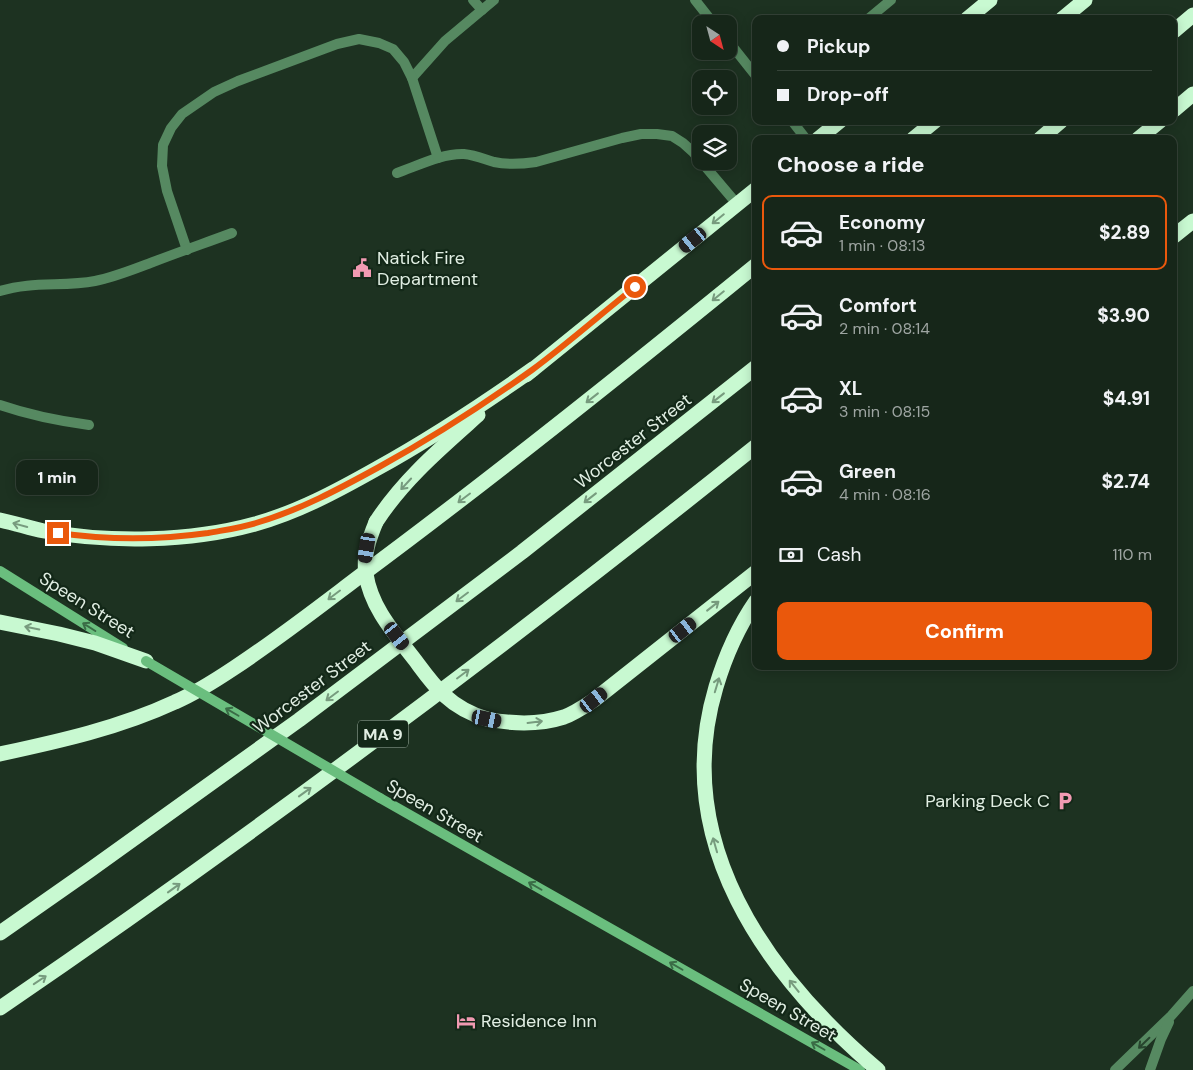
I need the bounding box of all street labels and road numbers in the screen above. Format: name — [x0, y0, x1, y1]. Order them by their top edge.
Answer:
street label: Worcester Street — [570, 388, 696, 494]
street label: Speen Street — [35, 566, 139, 644]
street label: Worcester Street — [248, 635, 376, 739]
road number: MA 9 — [358, 721, 408, 748]
street label: Speen Street — [382, 774, 488, 848]
street label: Speen Street — [735, 973, 841, 1047]

